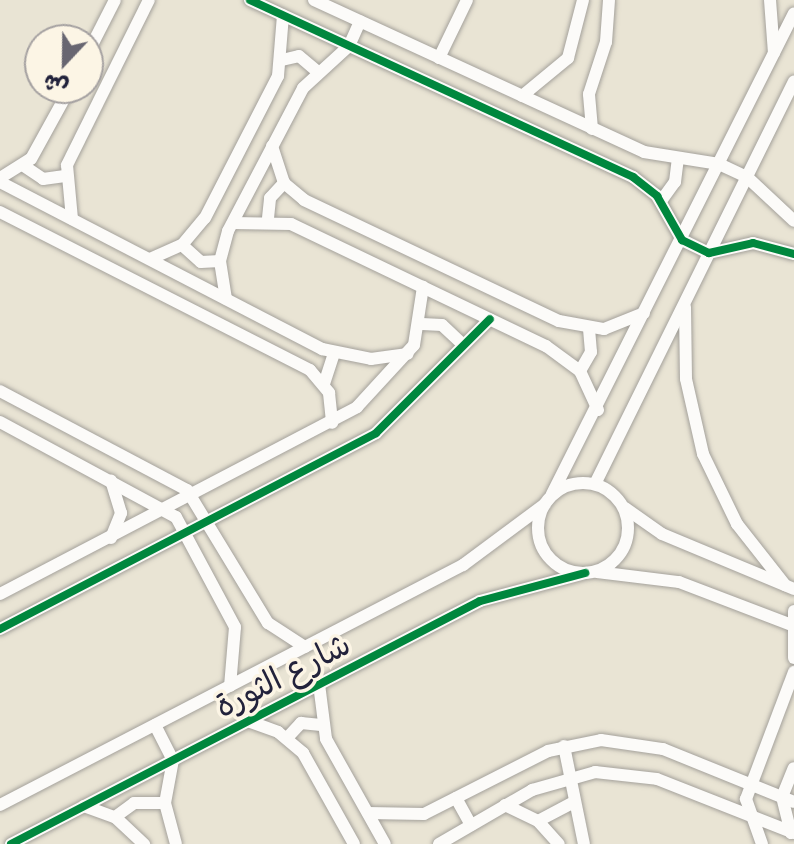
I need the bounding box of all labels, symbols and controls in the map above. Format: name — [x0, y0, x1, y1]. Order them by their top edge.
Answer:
north arrow — [24, 24, 104, 104]
text: ش — [39, 67, 72, 102]
street label: شارع الثورة — [209, 626, 357, 726]

